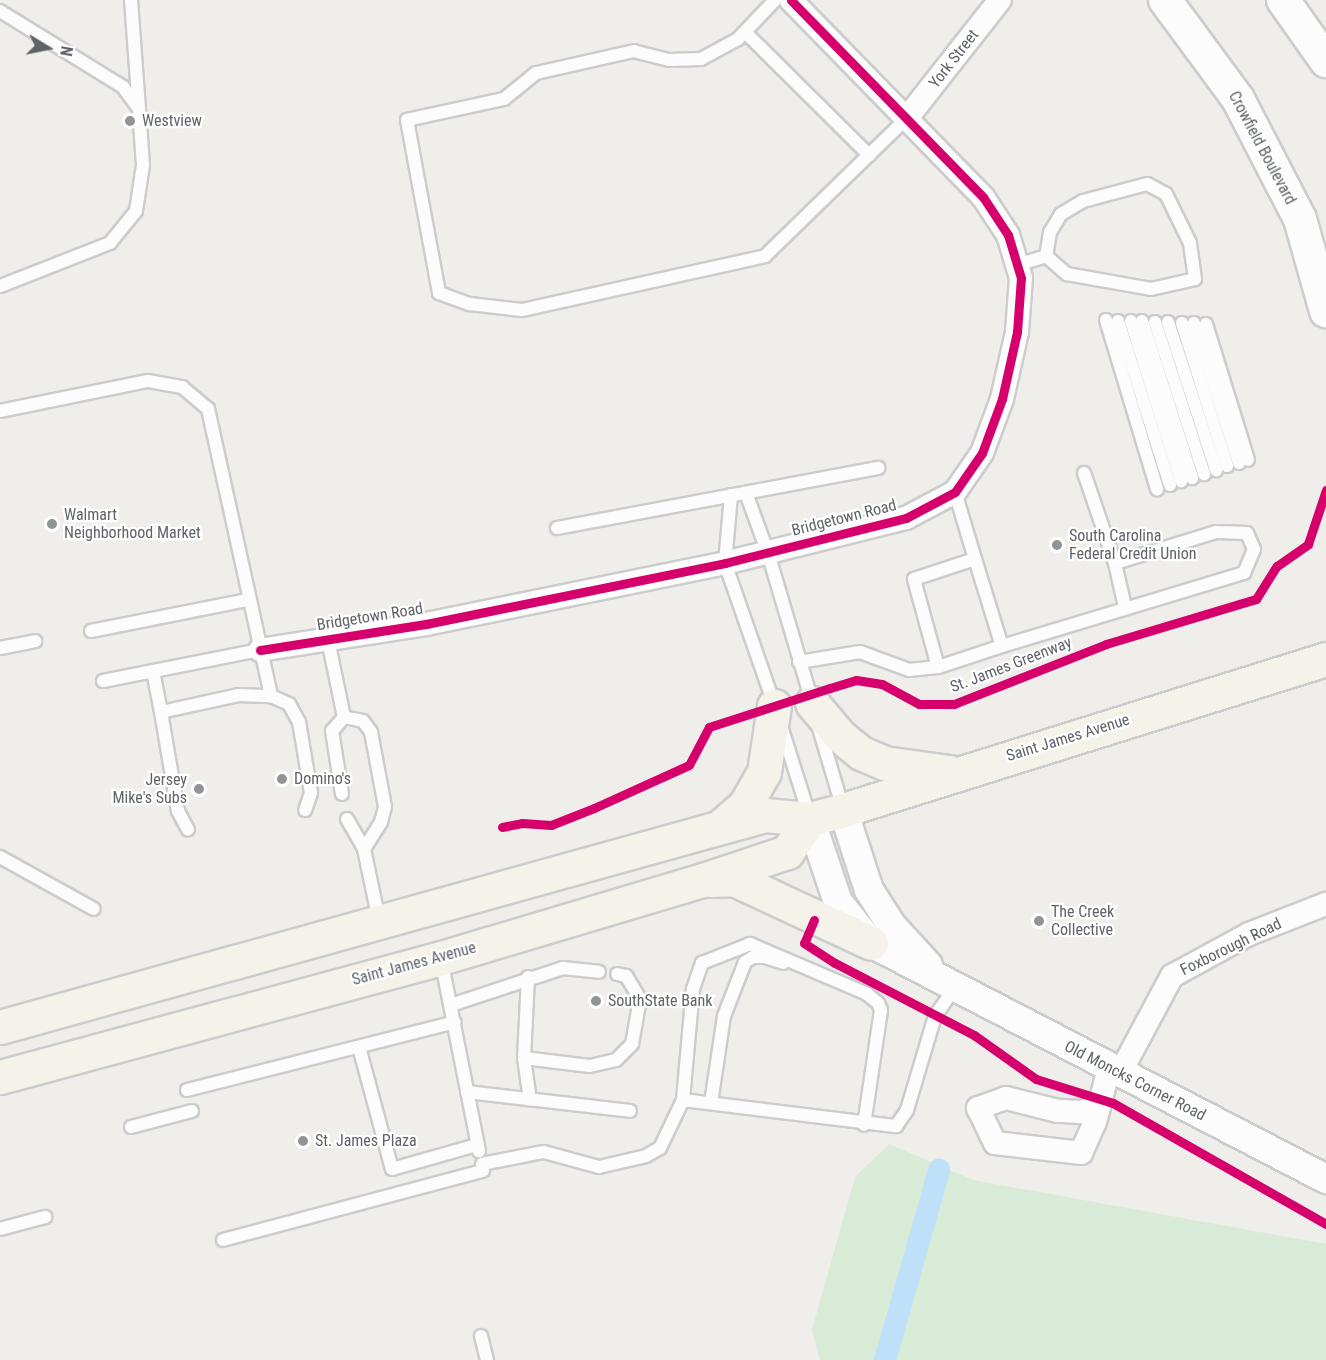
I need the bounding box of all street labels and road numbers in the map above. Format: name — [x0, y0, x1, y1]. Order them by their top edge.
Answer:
street label: York Street — [925, 26, 983, 92]
street label: Crowfield Boulevard — [1224, 88, 1300, 208]
street label: Bridgetown Road — [790, 496, 898, 540]
street label: Bridgetown Road — [316, 599, 424, 635]
street label: St. James Greenway — [948, 633, 1074, 697]
street label: Saint James Avenue — [1004, 710, 1132, 766]
street label: Foxborough Road — [1177, 914, 1285, 980]
street label: Saint James Avenue — [350, 938, 478, 990]
street label: Old Moncks Corner Road — [1061, 1037, 1209, 1125]

